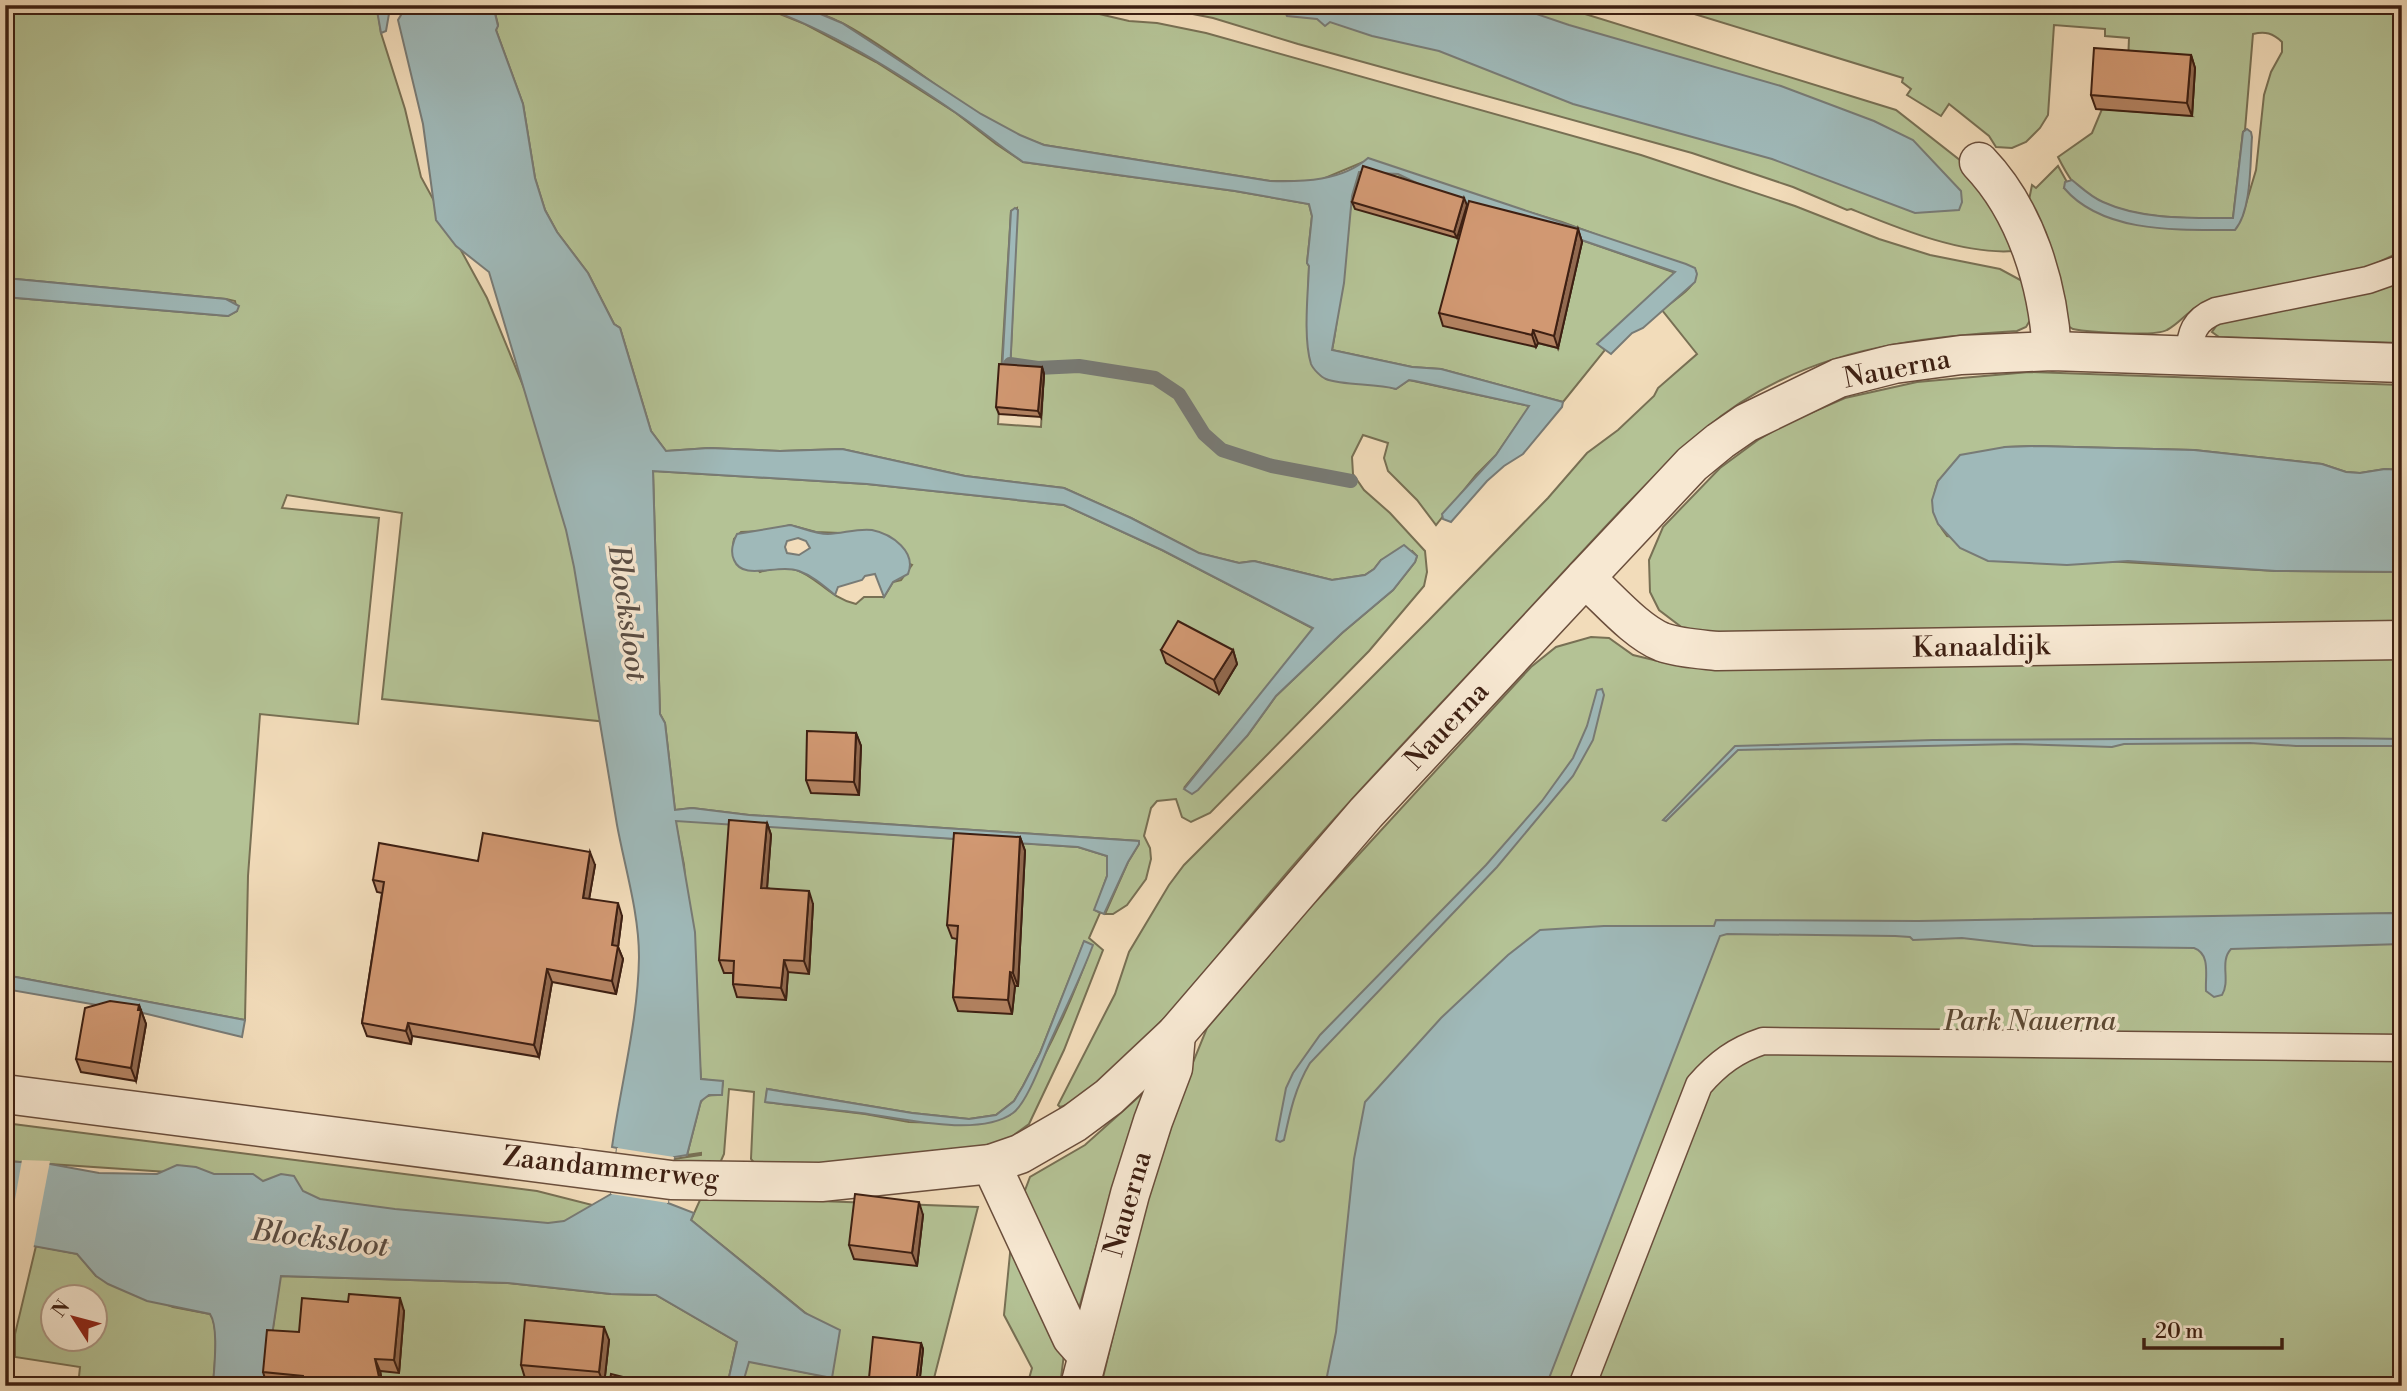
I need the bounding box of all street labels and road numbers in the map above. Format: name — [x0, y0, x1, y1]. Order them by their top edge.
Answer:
street label: Nauerna — [1841, 341, 1954, 396]
street label: Kanaaldijk — [1912, 628, 2051, 666]
street label: Nauerna — [1397, 674, 1497, 777]
street label: Zaandammerweg — [501, 1139, 721, 1197]
street label: Nauerna — [1096, 1146, 1160, 1261]

